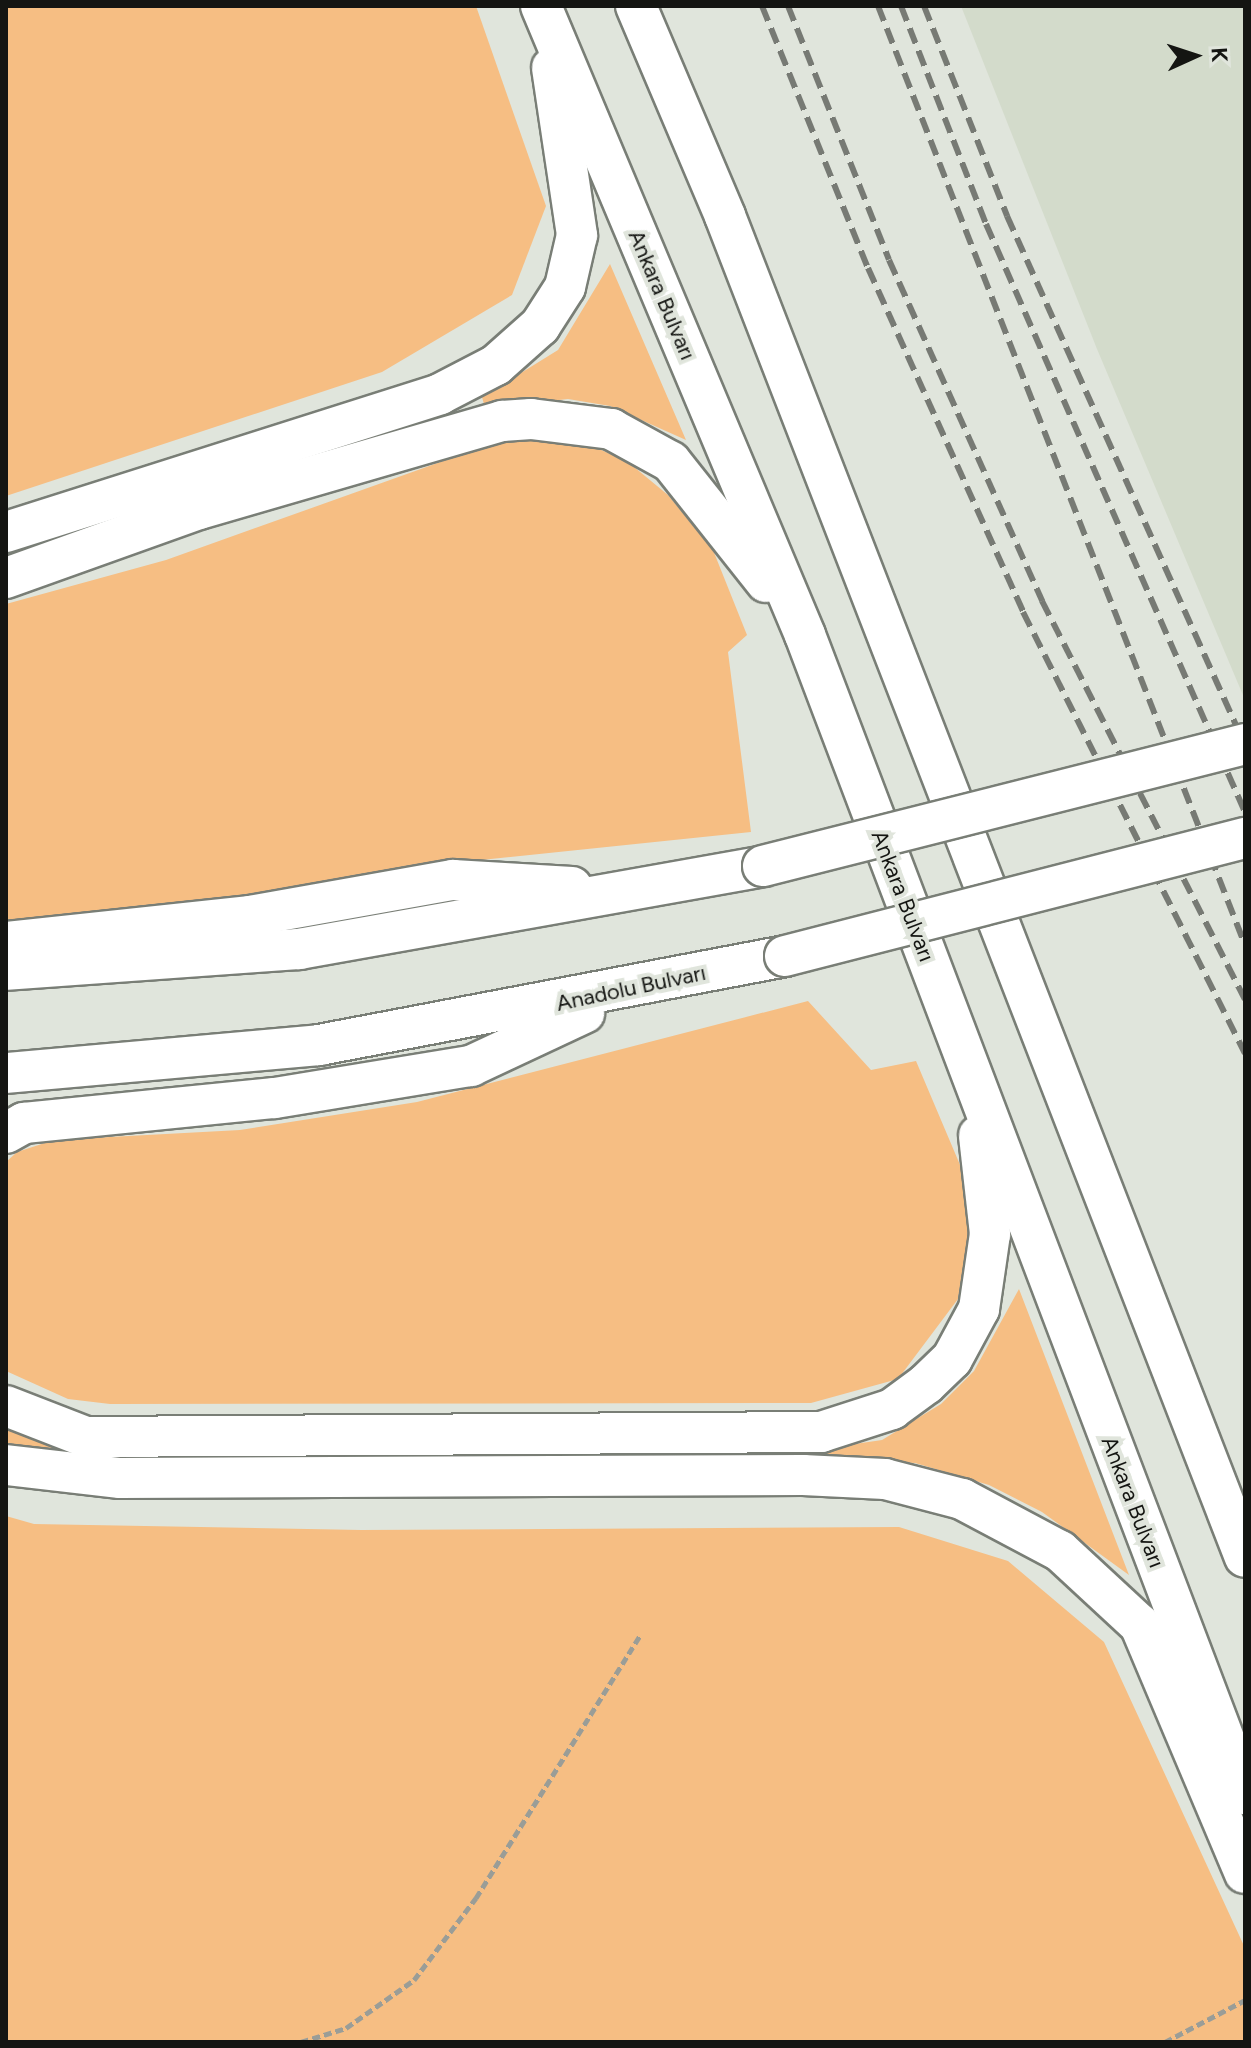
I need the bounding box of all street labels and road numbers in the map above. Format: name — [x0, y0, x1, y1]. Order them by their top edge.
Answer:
street label: Ankara Bulvarı — [623, 226, 701, 364]
street label: Ankara Bulvarı — [866, 827, 940, 965]
street label: Anadolu Bulvarı — [554, 959, 708, 1017]
street label: Ankara Bulvarı — [1096, 1433, 1170, 1571]

